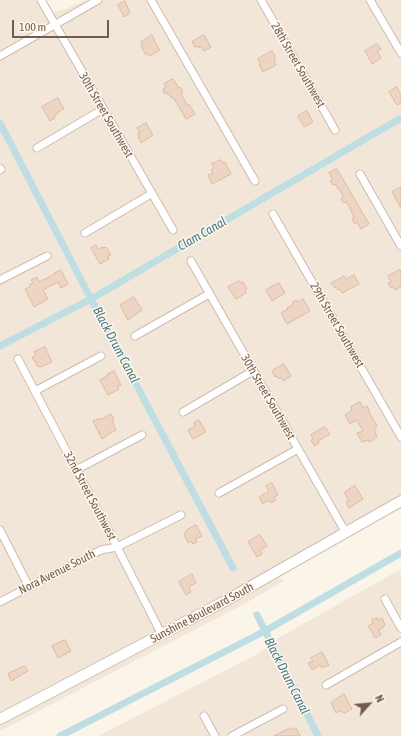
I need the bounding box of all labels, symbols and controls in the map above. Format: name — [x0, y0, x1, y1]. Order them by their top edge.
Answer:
scale bar — [14, 12, 111, 38]
text: 100 m — [19, 20, 46, 34]
street label: 28th Street Southwest — [268, 20, 328, 110]
street label: 30th Street Southwest — [76, 70, 136, 160]
water label: Clam Canal — [175, 214, 229, 254]
street label: 29th Street Southwest — [307, 280, 367, 370]
water label: Black Drum Canal — [89, 304, 143, 386]
street label: 30th Street Southwest — [238, 352, 298, 442]
street label: 32nd Street Southwest — [61, 449, 119, 543]
street label: Nora Avenue South — [16, 547, 98, 597]
street label: Sunshine Boulevard South — [148, 580, 256, 646]
water label: Black Drum Canal — [261, 635, 313, 717]
north arrow — [349, 684, 389, 724]
text: N — [373, 693, 387, 704]

